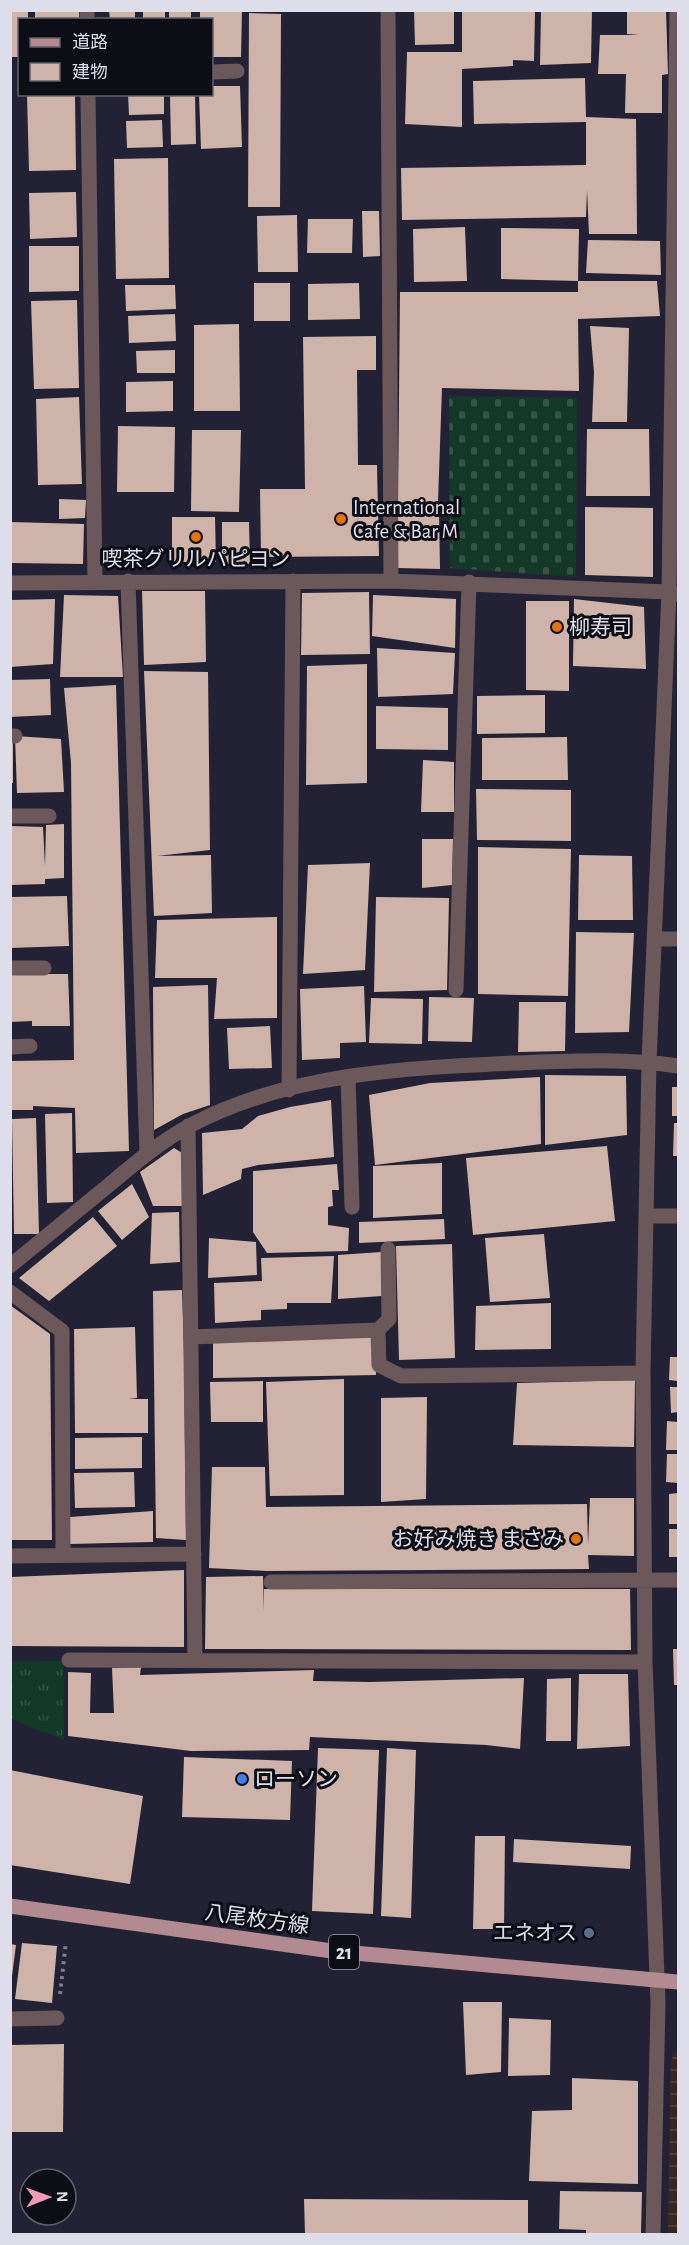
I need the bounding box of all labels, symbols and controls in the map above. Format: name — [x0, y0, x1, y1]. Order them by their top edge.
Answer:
legend — [18, 18, 213, 96]
text: 道路 — [72, 32, 108, 52]
text: 建物 — [72, 62, 108, 82]
place label: International Cafe & Bar M — [353, 497, 460, 542]
marker: International Cafe & Bar M — [334, 512, 348, 526]
marker: 喫茶グリルパピヨン — [189, 530, 203, 544]
place label: 喫茶グリルパピヨン — [102, 548, 291, 570]
place label: 柳寿司 — [569, 616, 632, 638]
marker: 柳寿司 — [550, 620, 564, 634]
place label: お好み焼き まさみ — [393, 1528, 564, 1550]
marker: お好み焼き まさみ — [569, 1532, 583, 1546]
place label: ローソン — [254, 1769, 338, 1790]
marker: ローソン — [235, 1772, 249, 1786]
street label: 八尾枚方線 — [203, 1901, 311, 1937]
place label: エネオス — [493, 1923, 577, 1944]
marker: エネオス — [582, 1926, 596, 1940]
road number: 21 — [329, 1935, 359, 1969]
north arrow — [18, 2167, 78, 2227]
text: N — [54, 2191, 70, 2202]

